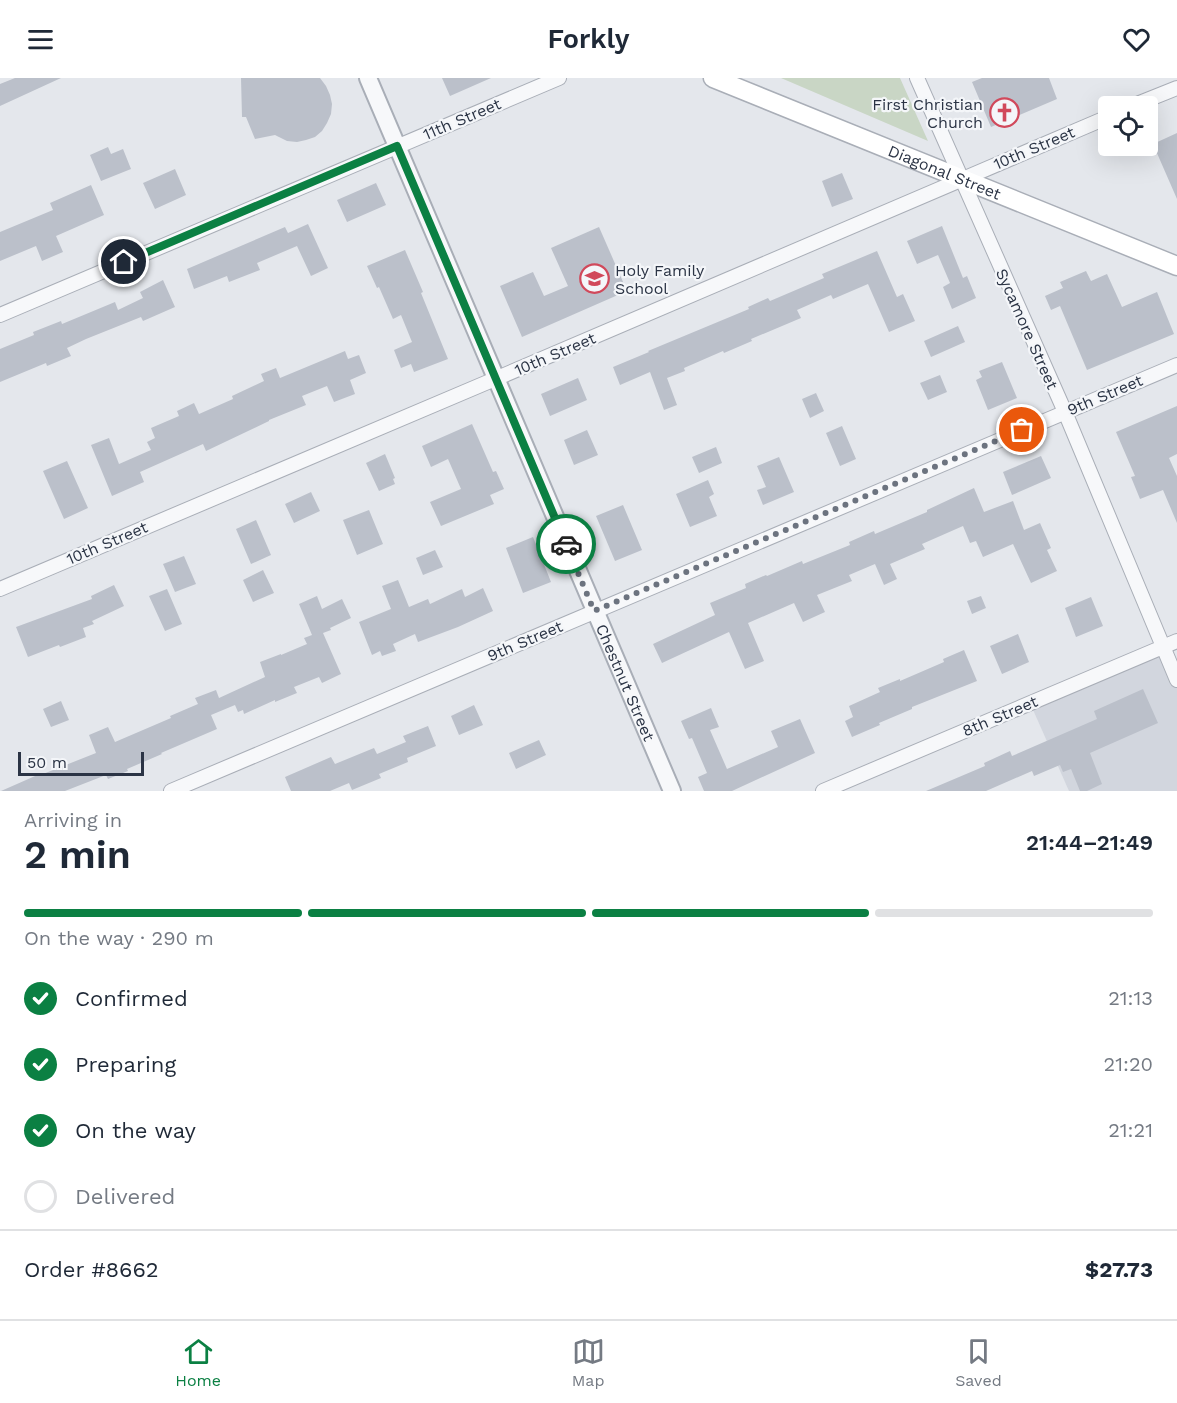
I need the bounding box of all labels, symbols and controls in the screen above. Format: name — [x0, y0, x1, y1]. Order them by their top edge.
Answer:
icon: menu — [24, 23, 57, 56]
text: Forkly — [548, 23, 629, 55]
icon: heart — [1120, 23, 1153, 56]
street label: 11th Street — [420, 94, 504, 144]
place label: First Christian Church — [872, 95, 983, 132]
map controls — [1098, 96, 1158, 156]
button: locate — [1098, 96, 1158, 156]
church icon: First Christian Church — [988, 97, 1020, 129]
street label: 10th Street — [991, 122, 1078, 174]
street label: Diagonal Street — [886, 141, 1004, 203]
pin — [98, 236, 149, 287]
icon: home — [107, 245, 140, 278]
place label: Holy Family School — [615, 261, 705, 298]
school or university icon: Holy Family School — [578, 263, 610, 295]
street label: Sycamore Street — [992, 266, 1062, 393]
street label: 10th Street — [512, 328, 599, 380]
street label: 9th Street — [1064, 370, 1146, 419]
pin — [996, 404, 1047, 455]
icon: bag — [1005, 413, 1038, 446]
courier — [536, 514, 596, 574]
street label: 10th Street — [64, 517, 151, 569]
icon: car — [550, 528, 583, 561]
street label: 9th Street — [484, 616, 566, 665]
street label: Chestnut Street — [592, 621, 659, 744]
street label: 8th Street — [959, 691, 1041, 740]
scale bar — [18, 749, 144, 776]
text: 50 m — [27, 753, 67, 772]
text: Arriving in — [24, 808, 122, 832]
text: 21:44–21:49 — [1026, 830, 1153, 855]
text: 2 min — [24, 832, 131, 877]
text: On the way · 290 m — [24, 926, 214, 950]
icon: check — [24, 982, 57, 1015]
text: Confirmed — [75, 986, 188, 1011]
text: 21:13 — [1108, 986, 1153, 1010]
icon: check — [24, 1048, 57, 1081]
text: Preparing — [75, 1052, 176, 1077]
text: 21:20 — [1104, 1052, 1153, 1076]
icon: check — [24, 1114, 57, 1147]
text: On the way — [75, 1118, 196, 1143]
text: 21:21 — [1108, 1118, 1153, 1142]
text: Delivered — [75, 1184, 175, 1209]
text: Order #8662 — [24, 1257, 159, 1282]
text: $27.73 — [1085, 1257, 1153, 1282]
tab: Home — [175, 1335, 221, 1390]
tab: Map — [572, 1335, 605, 1390]
tab: Saved — [955, 1335, 1002, 1390]

